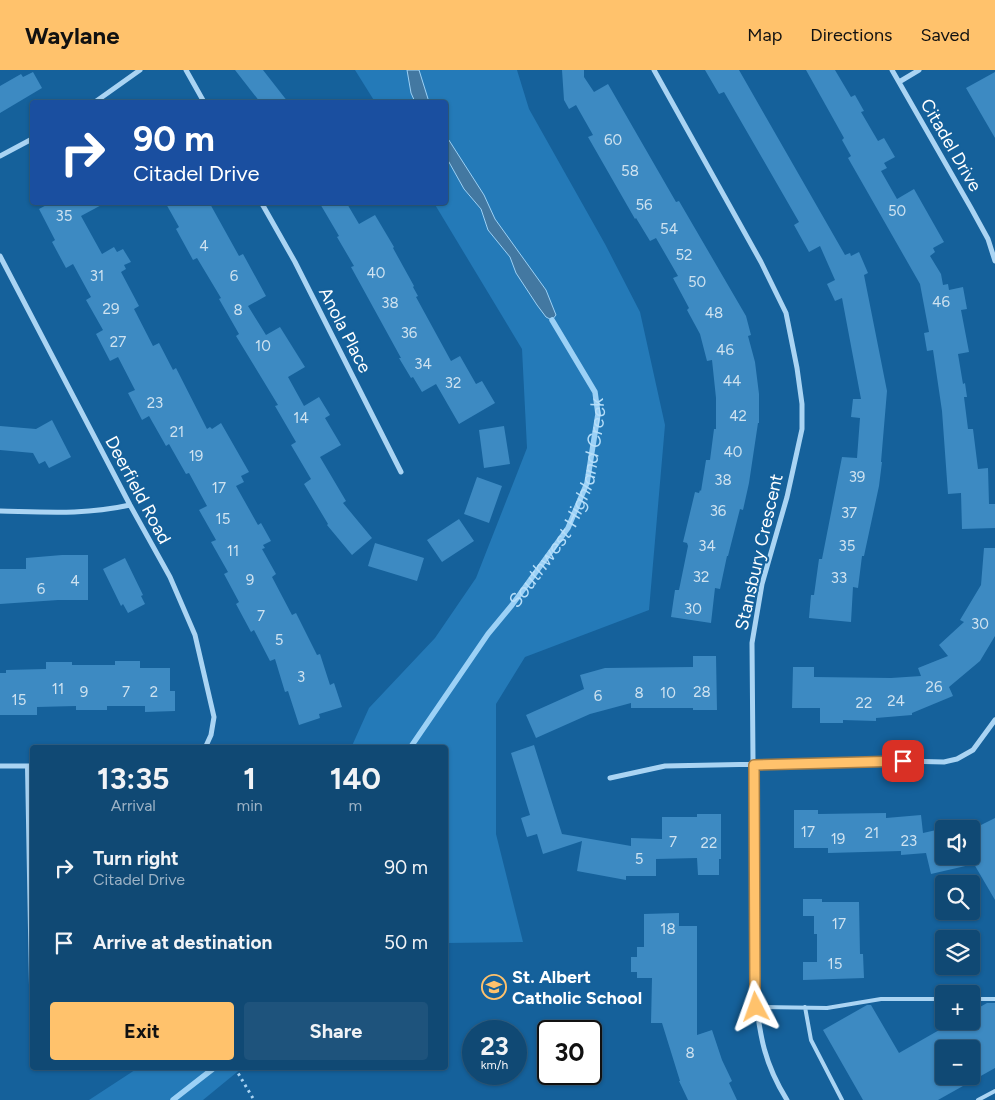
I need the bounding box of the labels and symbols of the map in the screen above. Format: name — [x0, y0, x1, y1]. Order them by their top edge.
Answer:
street label: Citadel Drive — [916, 95, 986, 195]
house number: 60 — [604, 131, 622, 149]
house number: 58 — [621, 162, 639, 180]
house number: 56 — [635, 196, 653, 214]
house number: 50 — [888, 202, 906, 220]
house number: 35 — [56, 207, 72, 225]
house number: 54 — [660, 220, 678, 238]
house number: 4 — [199, 237, 209, 255]
house number: 52 — [675, 246, 693, 264]
house number: 40 — [367, 264, 385, 282]
house number: 31 — [90, 267, 104, 285]
house number: 6 — [230, 267, 239, 285]
house number: 50 — [688, 273, 706, 291]
street label: Anola Place — [314, 283, 376, 377]
house number: 46 — [932, 293, 950, 311]
house number: 38 — [381, 294, 399, 312]
house number: 29 — [103, 300, 119, 318]
house number: 8 — [233, 301, 243, 319]
house number: 48 — [705, 304, 723, 322]
house number: 36 — [401, 324, 418, 342]
house number: 27 — [110, 333, 126, 351]
house number: 10 — [255, 337, 271, 355]
house number: 46 — [716, 341, 734, 359]
house number: 34 — [414, 355, 432, 373]
house number: 44 — [723, 372, 741, 390]
house number: 32 — [445, 374, 461, 392]
house number: 23 — [147, 394, 163, 412]
water label: Southwest Highland Creek — [503, 396, 610, 612]
house number: 42 — [729, 407, 747, 425]
house number: 14 — [293, 409, 309, 427]
house number: 21 — [170, 423, 184, 441]
street label: Deerfield Road — [100, 432, 176, 548]
house number: 40 — [724, 443, 742, 461]
house number: 19 — [189, 447, 203, 465]
house number: 39 — [849, 468, 865, 486]
house number: 38 — [714, 471, 732, 489]
street label: Stansbury Crescent — [730, 472, 788, 632]
house number: 17 — [212, 479, 226, 497]
house number: 36 — [710, 502, 727, 520]
house number: 37 — [841, 504, 857, 522]
house number: 15 — [216, 510, 230, 528]
house number: 34 — [698, 537, 716, 555]
house number: 35 — [839, 537, 855, 555]
house number: 11 — [227, 542, 239, 560]
house number: 32 — [693, 568, 709, 586]
house number: 33 — [831, 569, 847, 587]
house number: 9 — [246, 571, 254, 589]
house number: 4 — [70, 572, 80, 590]
house number: 6 — [37, 580, 46, 598]
house number: 30 — [684, 600, 702, 618]
house number: 7 — [257, 607, 265, 625]
house number: 30 — [971, 615, 989, 633]
house number: 5 — [275, 631, 283, 649]
house number: 3 — [297, 668, 305, 686]
house number: 26 — [926, 678, 943, 696]
house number: 11 — [52, 680, 64, 698]
house number: 9 — [80, 683, 88, 701]
house number: 7 — [122, 683, 130, 701]
house number: 2 — [150, 683, 158, 701]
house number: 28 — [693, 683, 711, 701]
house number: 8 — [634, 684, 644, 702]
house number: 10 — [660, 684, 676, 702]
house number: 6 — [594, 687, 603, 705]
house number: 15 — [12, 691, 26, 709]
house number: 24 — [887, 692, 905, 710]
house number: 22 — [856, 694, 872, 712]
pin — [882, 740, 924, 782]
house number: 17 — [801, 823, 815, 841]
house number: 21 — [865, 824, 879, 842]
house number: 19 — [831, 830, 845, 848]
house number: 23 — [901, 832, 917, 850]
house number: 7 — [669, 833, 677, 851]
house number: 22 — [701, 834, 717, 852]
house number: 5 — [635, 850, 643, 868]
house number: 17 — [832, 915, 846, 933]
house number: 18 — [660, 920, 676, 938]
house number: 15 — [828, 955, 842, 973]
place label: St. Albert Catholic School — [512, 966, 642, 1009]
school or university icon: St. Albert Catholic School — [481, 974, 507, 1000]
position arrow — [729, 980, 781, 1032]
speed limit sign: 30 — [537, 1020, 602, 1085]
house number: 8 — [685, 1044, 695, 1062]

